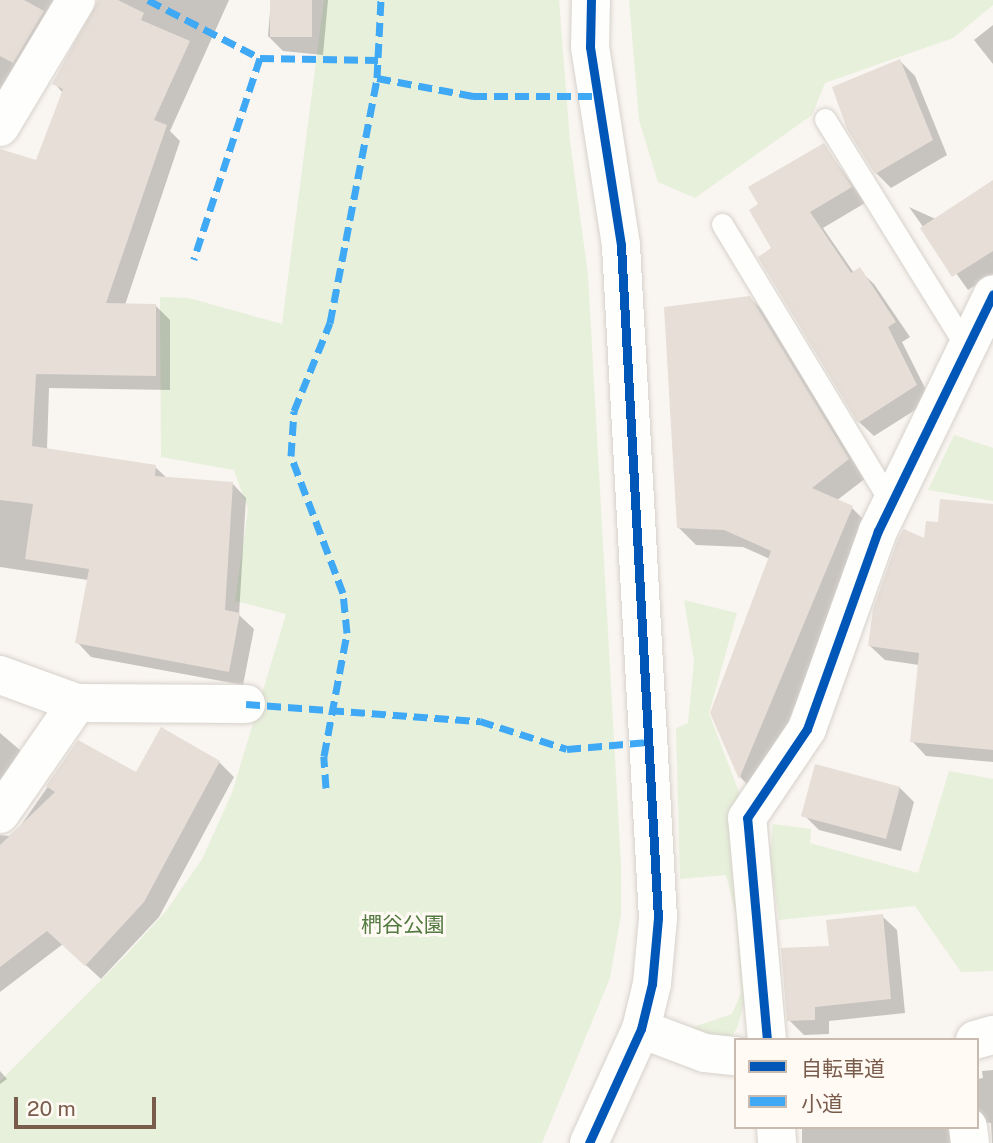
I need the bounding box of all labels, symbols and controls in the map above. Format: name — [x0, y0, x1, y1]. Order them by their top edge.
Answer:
park label: 椚谷公園 — [361, 912, 445, 938]
legend — [734, 1038, 979, 1129]
text: 自転車道 — [801, 1056, 885, 1081]
scale bar — [18, 1084, 159, 1128]
text: 小道 — [801, 1091, 843, 1116]
text: 20 m — [27, 1096, 76, 1121]

